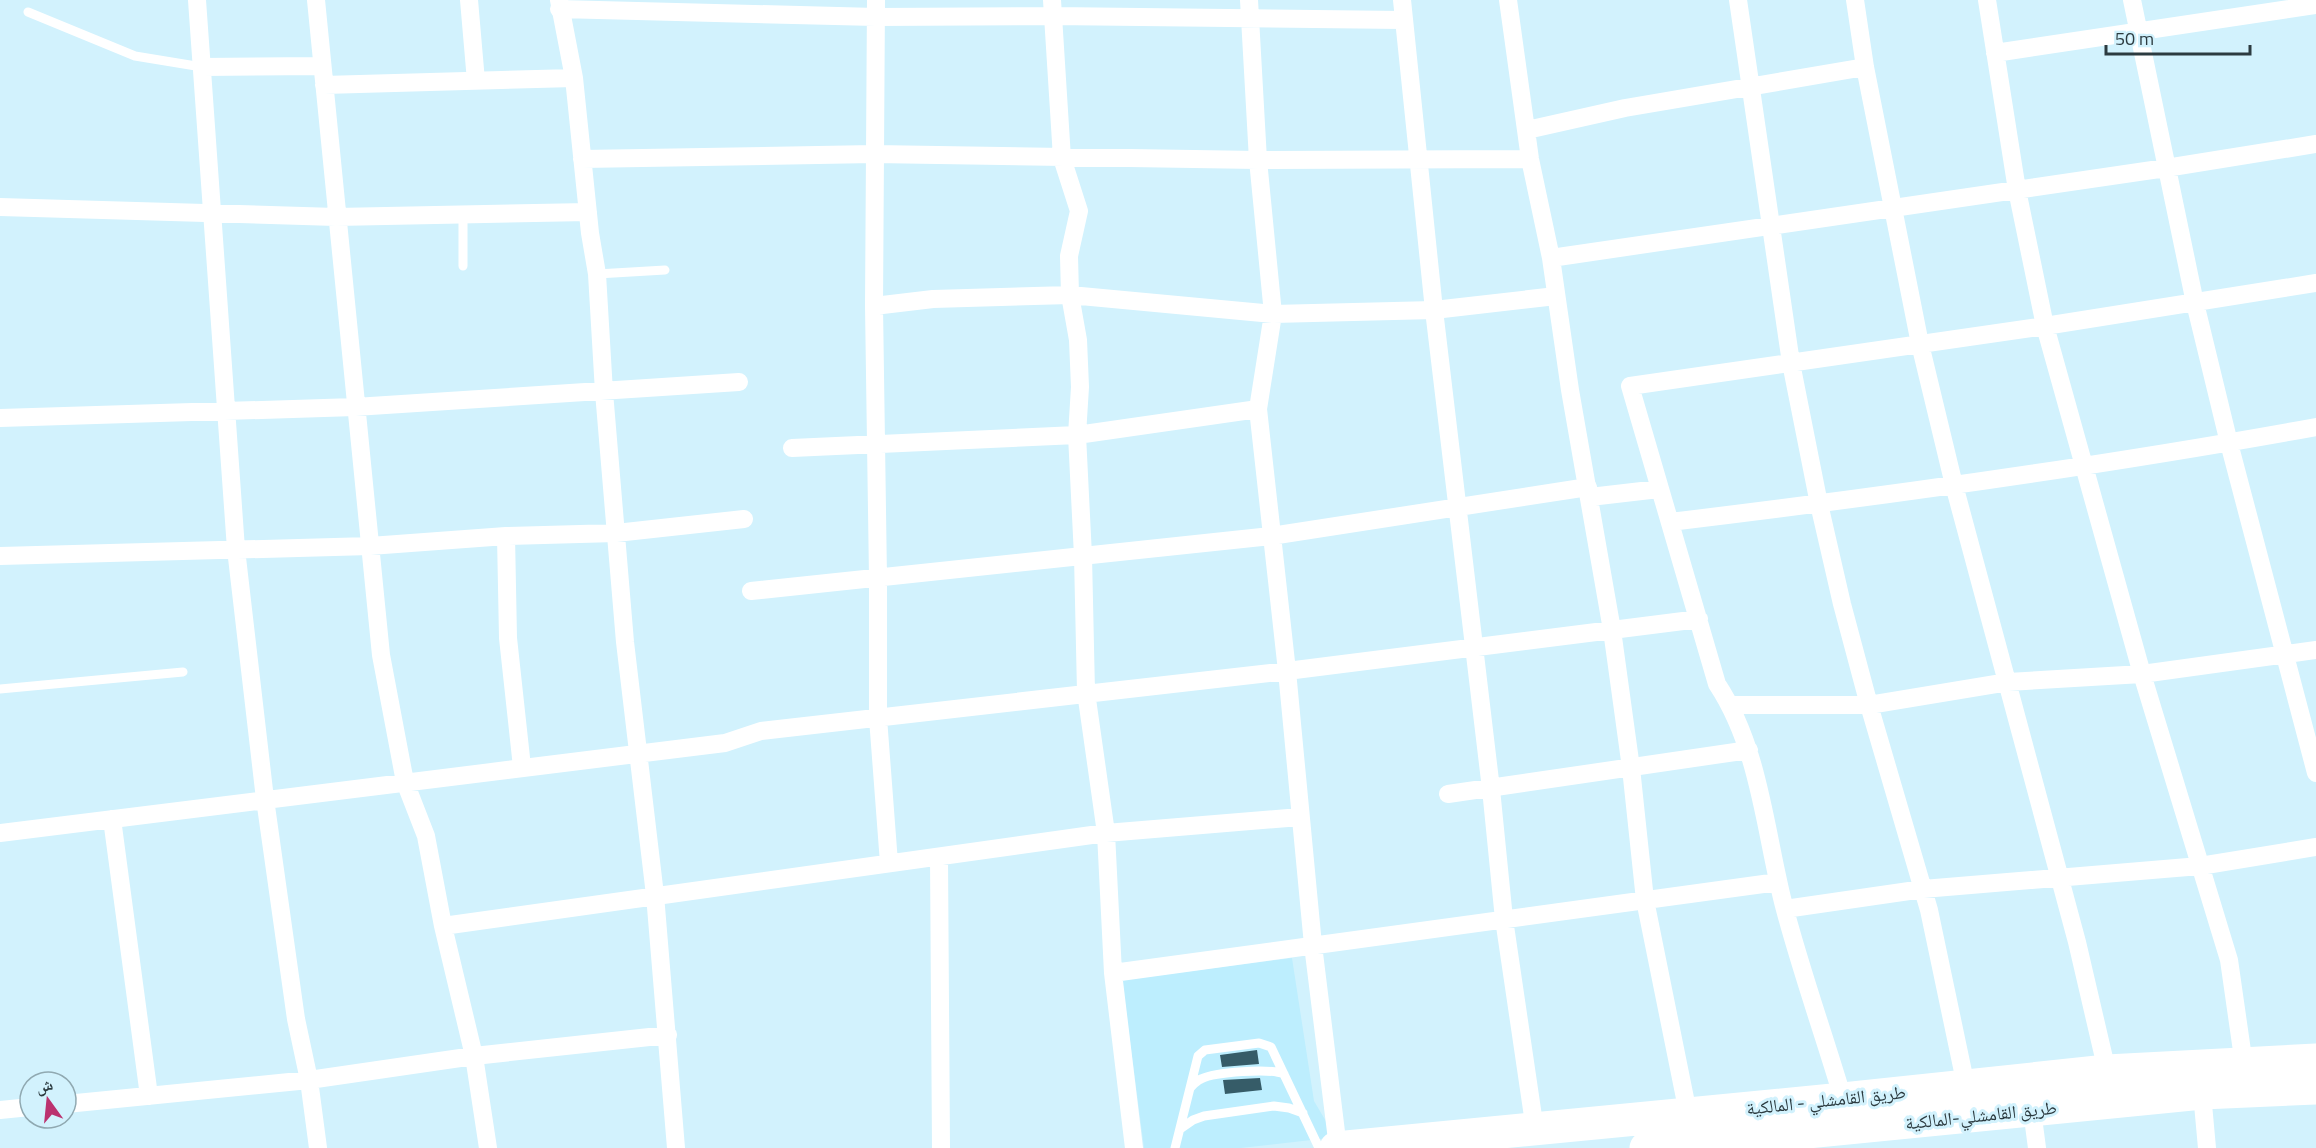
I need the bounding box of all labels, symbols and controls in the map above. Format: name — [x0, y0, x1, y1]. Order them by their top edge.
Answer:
scale bar — [2106, 18, 2250, 56]
text: 50 m — [2115, 25, 2154, 52]
north arrow — [18, 1070, 78, 1130]
text: ش — [33, 1072, 55, 1099]
street label: طريق القامشلي - المالكية — [1745, 1078, 1907, 1123]
street label: طريق القامشلي-المالكية — [1904, 1094, 2058, 1138]

